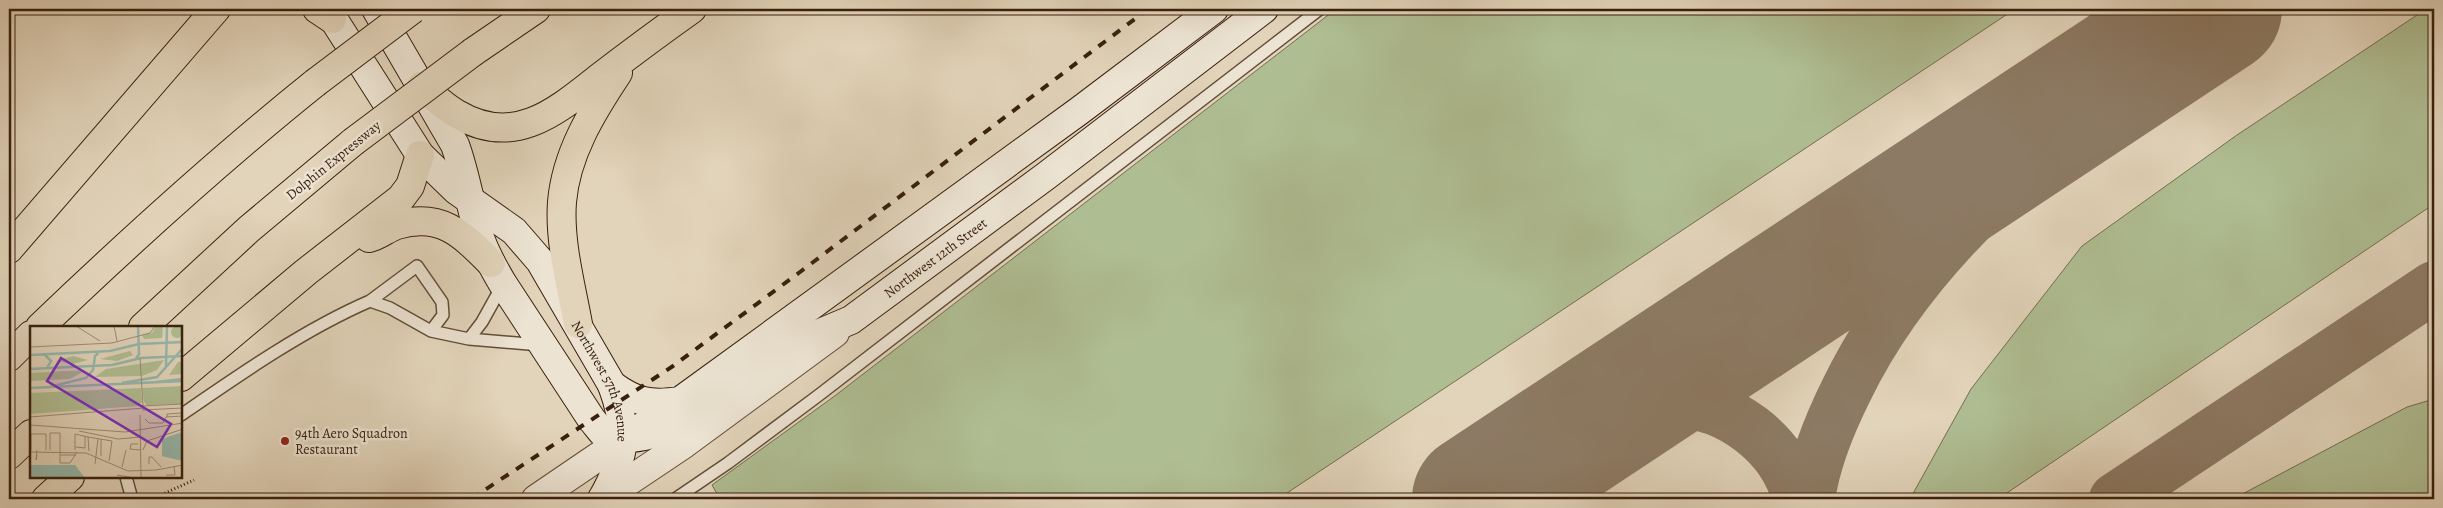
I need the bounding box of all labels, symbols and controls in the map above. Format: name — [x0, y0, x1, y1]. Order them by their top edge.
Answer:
street label: Dolphin Expressway — [282, 116, 385, 204]
street label: Northwest 12th Street — [880, 213, 991, 303]
street label: Northwest 57th Avenue — [567, 317, 632, 442]
inset map — [30, 326, 182, 478]
place label: 94th Aero Squadron Restaurant — [295, 424, 408, 459]
marker: 94th Aero Squadron Restaurant — [279, 435, 291, 447]

